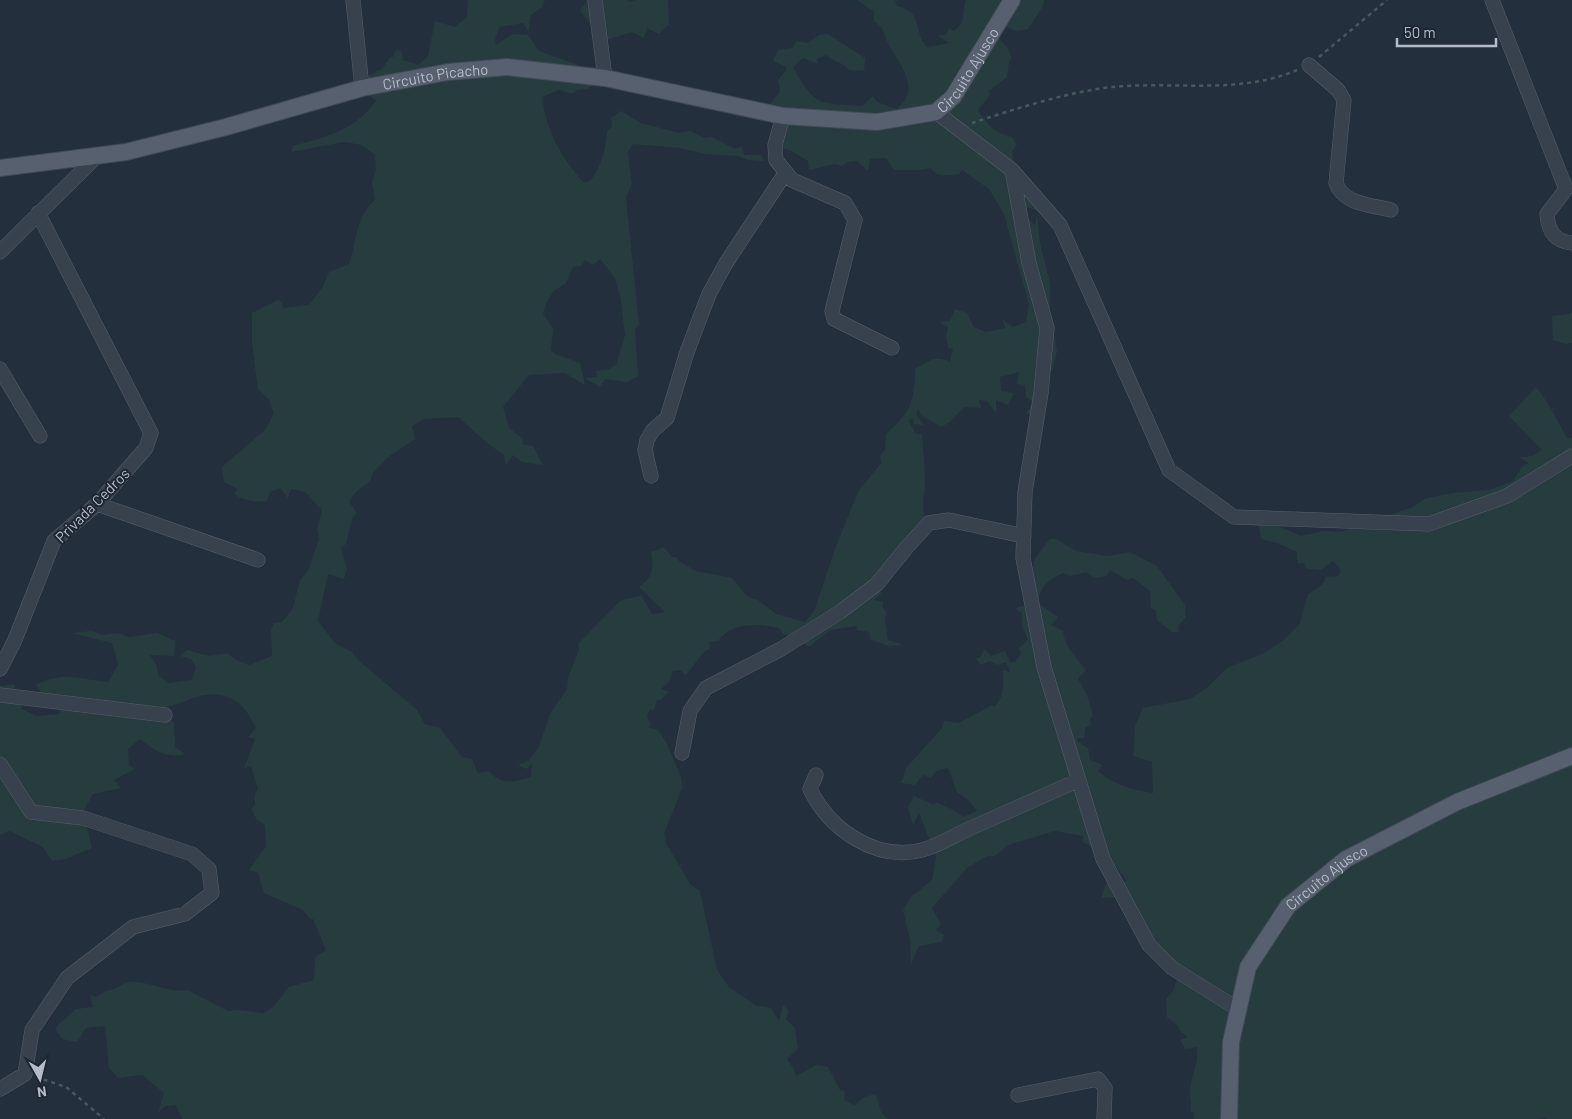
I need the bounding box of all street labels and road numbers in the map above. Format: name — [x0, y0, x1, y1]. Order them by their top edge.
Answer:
street label: Circuito Ajusco — [933, 24, 1002, 116]
street label: Circuito Picacho — [381, 60, 489, 93]
street label: Privada Cedros — [51, 464, 133, 546]
street label: Circuito Ajusco — [1281, 841, 1370, 914]

